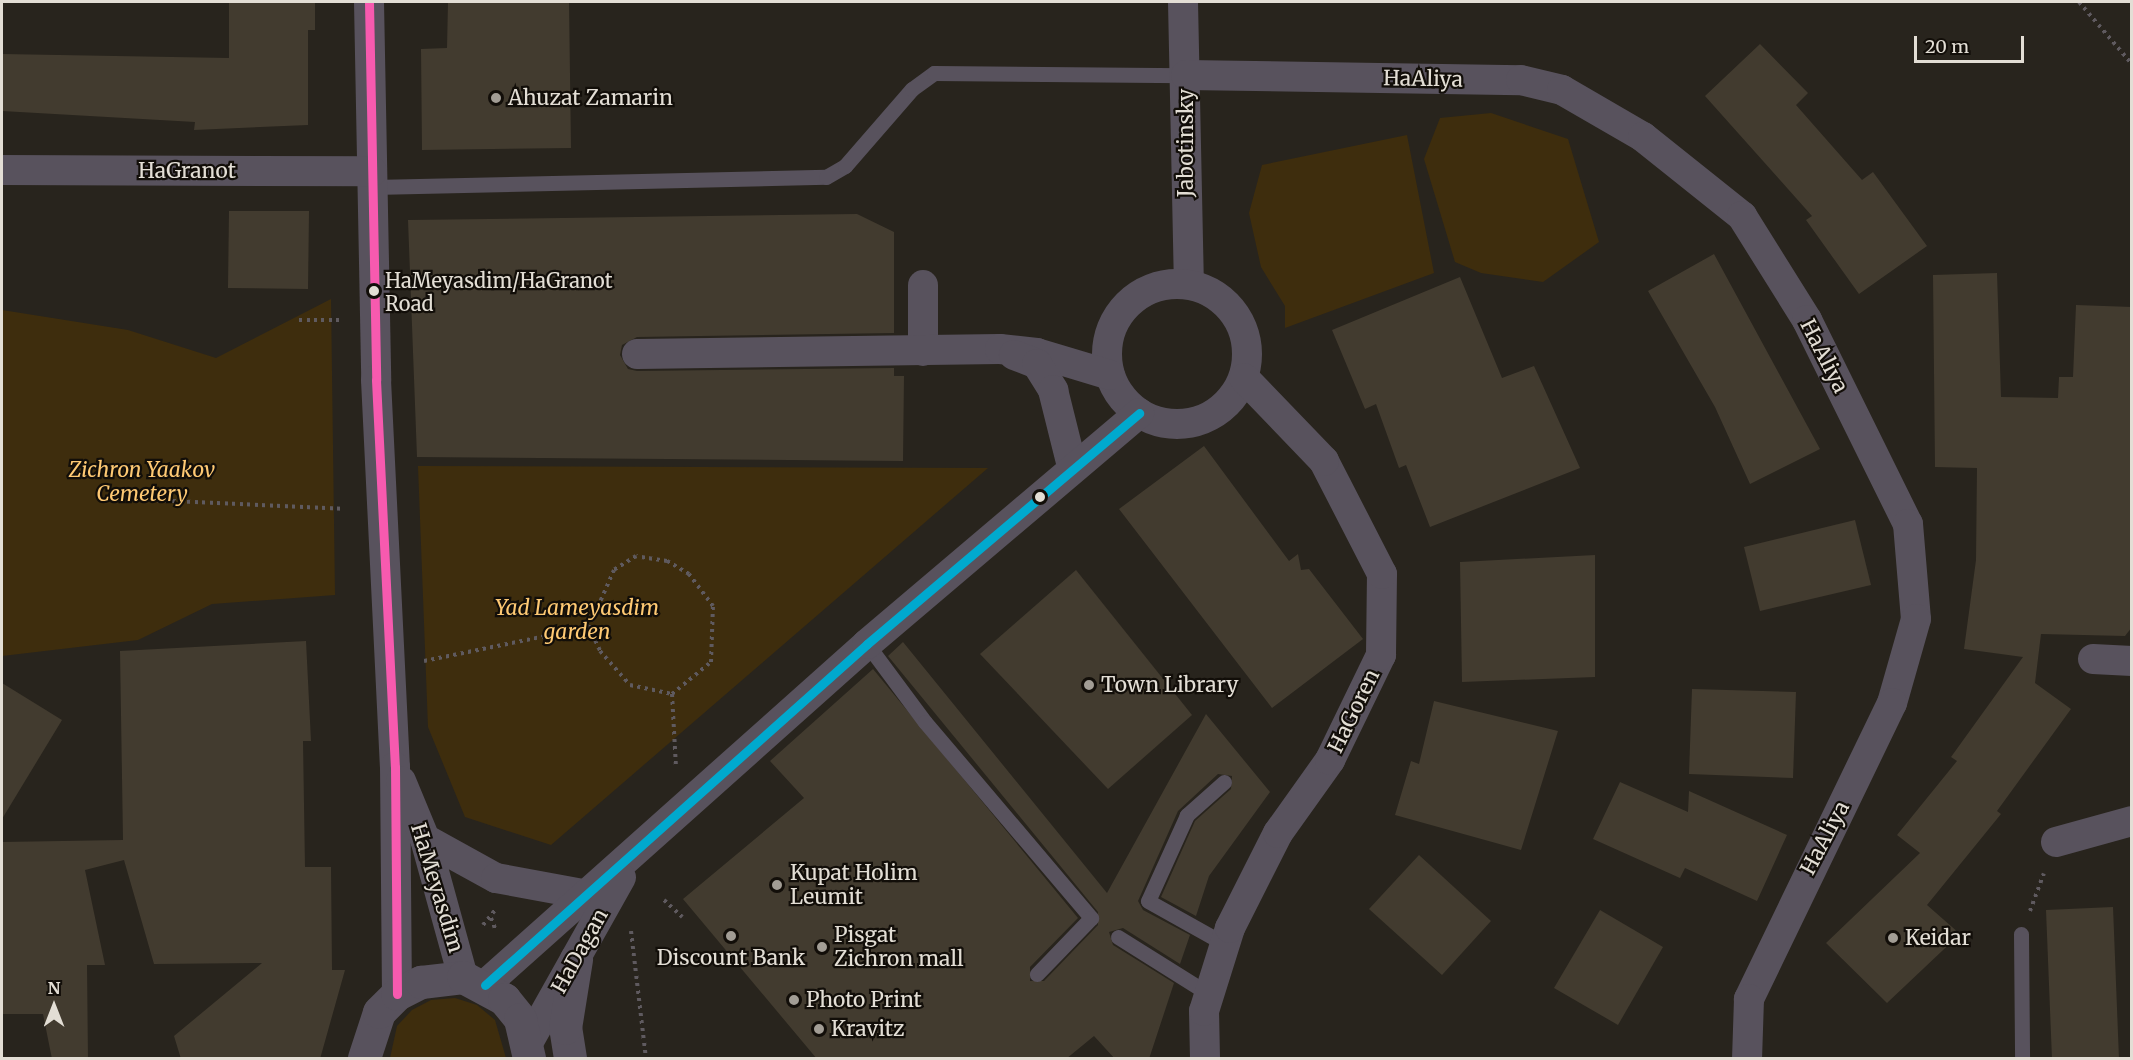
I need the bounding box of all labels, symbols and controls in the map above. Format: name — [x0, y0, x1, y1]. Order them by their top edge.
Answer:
scale bar — [1917, 24, 2026, 62]
text: 20 m — [1925, 35, 1969, 58]
street label: HaAliya — [1383, 66, 1463, 92]
place label: Ahuzat Zamarin — [508, 85, 673, 111]
street label: Jabotinsky — [1173, 89, 1199, 197]
marker: Ahuzat Zamarin — [489, 91, 503, 105]
street label: HaGranot — [138, 158, 236, 184]
place label: HaMeyasdim/HaGranot Road — [385, 268, 613, 315]
marker: HaMeyasdim/HaGranot Road — [368, 285, 380, 297]
street label: HaAliya — [1795, 315, 1853, 397]
park label: Zichron Yaakov Cemetery — [69, 457, 215, 507]
unlabelled marker — [1034, 491, 1046, 503]
park label: Yad Lameyasdim garden — [495, 595, 659, 645]
street label: HaGoren — [1323, 665, 1385, 757]
place label: Town Library — [1101, 672, 1238, 698]
marker: Town Library — [1082, 678, 1096, 692]
street label: HaAliya — [1795, 797, 1855, 879]
street label: HaMeyasdim — [405, 820, 469, 956]
place label: Kupat Holim Leumit — [790, 860, 918, 910]
marker: Kupat Holim Leumit — [768, 876, 786, 894]
street label: HaDagan — [546, 904, 614, 998]
place label: Pisgat Zichron mall — [834, 922, 964, 972]
place label: Keidar — [1905, 925, 1971, 951]
marker: Discount Bank — [724, 929, 738, 943]
marker: Keidar — [1886, 931, 1900, 945]
marker: Pisgat Zichron mall — [815, 940, 829, 954]
place label: Discount Bank — [657, 945, 805, 971]
north arrow — [24, 976, 84, 1036]
text: N — [48, 978, 60, 998]
place label: Photo Print — [806, 987, 922, 1013]
marker: Photo Print — [787, 993, 801, 1007]
place label: Kravitz — [831, 1016, 904, 1042]
marker: Kravitz — [812, 1022, 826, 1036]

